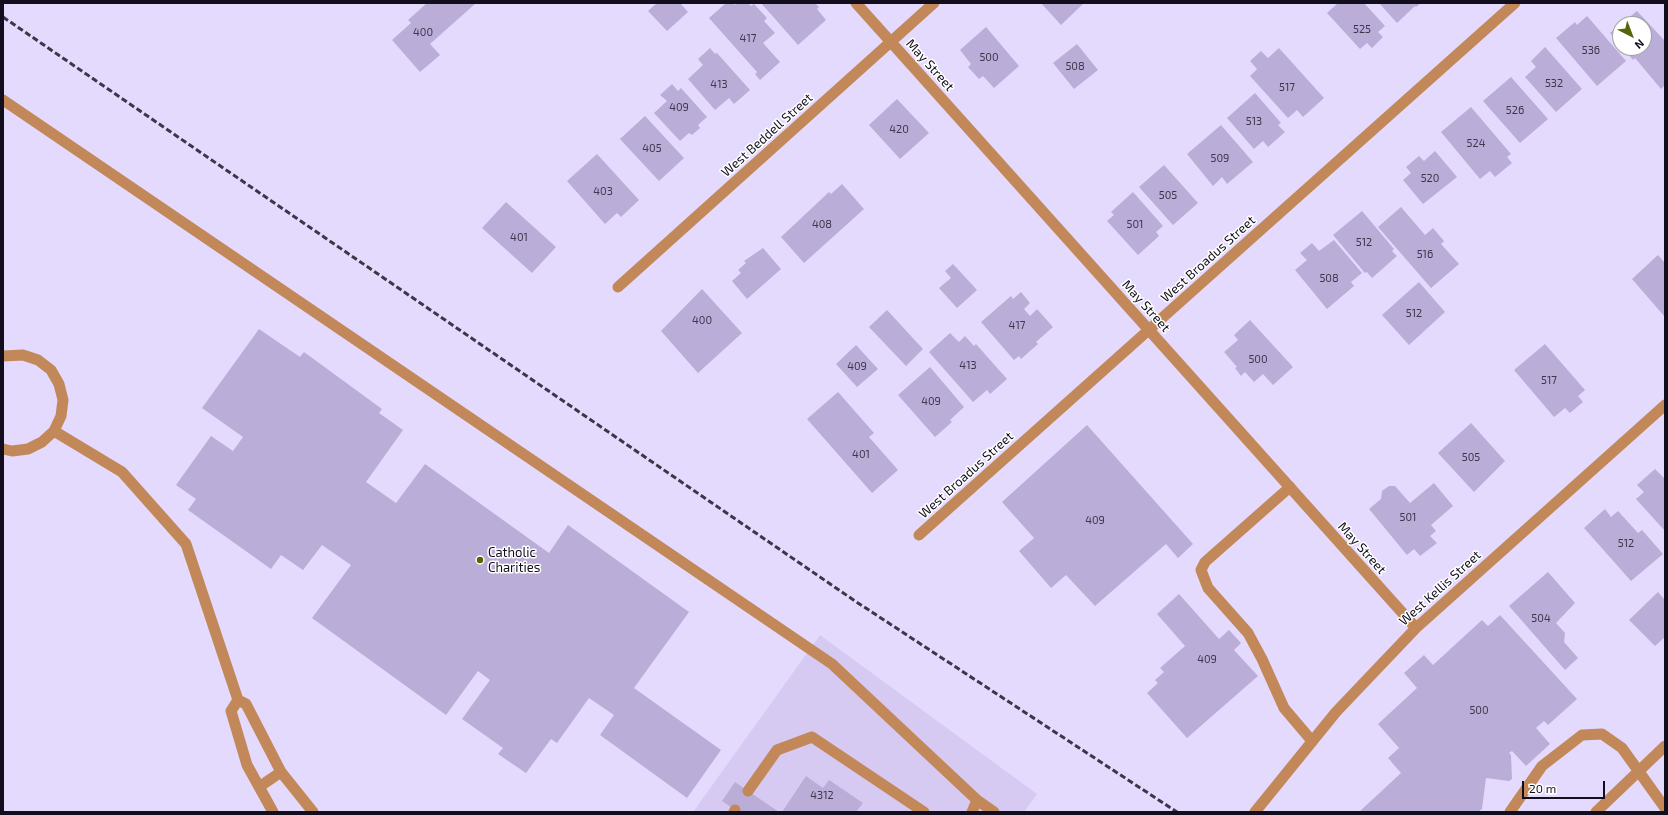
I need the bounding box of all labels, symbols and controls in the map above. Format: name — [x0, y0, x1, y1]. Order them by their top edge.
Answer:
north arrow — [1612, 16, 1652, 56]
house number: 525 — [1353, 22, 1371, 36]
house number: 400 — [413, 25, 433, 39]
house number: 417 — [740, 31, 756, 45]
street label: May Street — [903, 36, 957, 94]
text: N — [1632, 37, 1647, 52]
house number: 536 — [1582, 43, 1600, 57]
house number: 500 — [979, 50, 999, 64]
house number: 508 — [1065, 59, 1085, 73]
house number: 532 — [1545, 76, 1563, 90]
house number: 413 — [710, 77, 728, 91]
house number: 517 — [1279, 80, 1295, 94]
street label: West Beddell Street — [718, 90, 816, 180]
house number: 409 — [669, 100, 689, 114]
house number: 526 — [1506, 103, 1524, 117]
house number: 513 — [1246, 114, 1262, 128]
house number: 420 — [889, 122, 909, 136]
house number: 524 — [1467, 136, 1485, 150]
house number: 405 — [642, 141, 662, 155]
house number: 509 — [1211, 151, 1229, 165]
house number: 520 — [1421, 171, 1439, 185]
house number: 403 — [593, 184, 613, 198]
house number: 505 — [1159, 188, 1177, 202]
street label: West Broadus Street — [1158, 213, 1258, 305]
house number: 408 — [812, 217, 832, 231]
house number: 501 — [1127, 217, 1143, 231]
house number: 401 — [510, 230, 528, 244]
house number: 512 — [1356, 235, 1372, 249]
house number: 516 — [1417, 247, 1433, 261]
house number: 508 — [1319, 271, 1339, 285]
street label: May Street — [1119, 277, 1173, 335]
house number: 512 — [1406, 306, 1422, 320]
house number: 400 — [692, 313, 712, 327]
house number: 417 — [1009, 318, 1025, 332]
house number: 500 — [1248, 352, 1268, 366]
house number: 413 — [959, 358, 977, 372]
house number: 409 — [847, 359, 867, 373]
house number: 517 — [1541, 373, 1557, 387]
house number: 409 — [921, 394, 941, 408]
street label: West Broadus Street — [916, 429, 1016, 521]
house number: 401 — [852, 447, 870, 461]
house number: 505 — [1462, 450, 1480, 464]
house number: 501 — [1400, 510, 1416, 524]
house number: 409 — [1085, 513, 1105, 527]
street label: May Street — [1335, 519, 1389, 577]
house number: 512 — [1618, 536, 1634, 550]
place label: Catholic Charities — [488, 545, 540, 576]
street label: West Kellis Street — [1396, 547, 1484, 629]
marker: Catholic Charities — [475, 555, 485, 565]
house number: 504 — [1531, 611, 1551, 625]
house number: 409 — [1197, 652, 1217, 666]
house number: 500 — [1469, 703, 1489, 717]
scale bar — [1524, 773, 1607, 799]
text: 20 m — [1529, 781, 1556, 795]
house number: 4312 — [810, 788, 834, 802]

